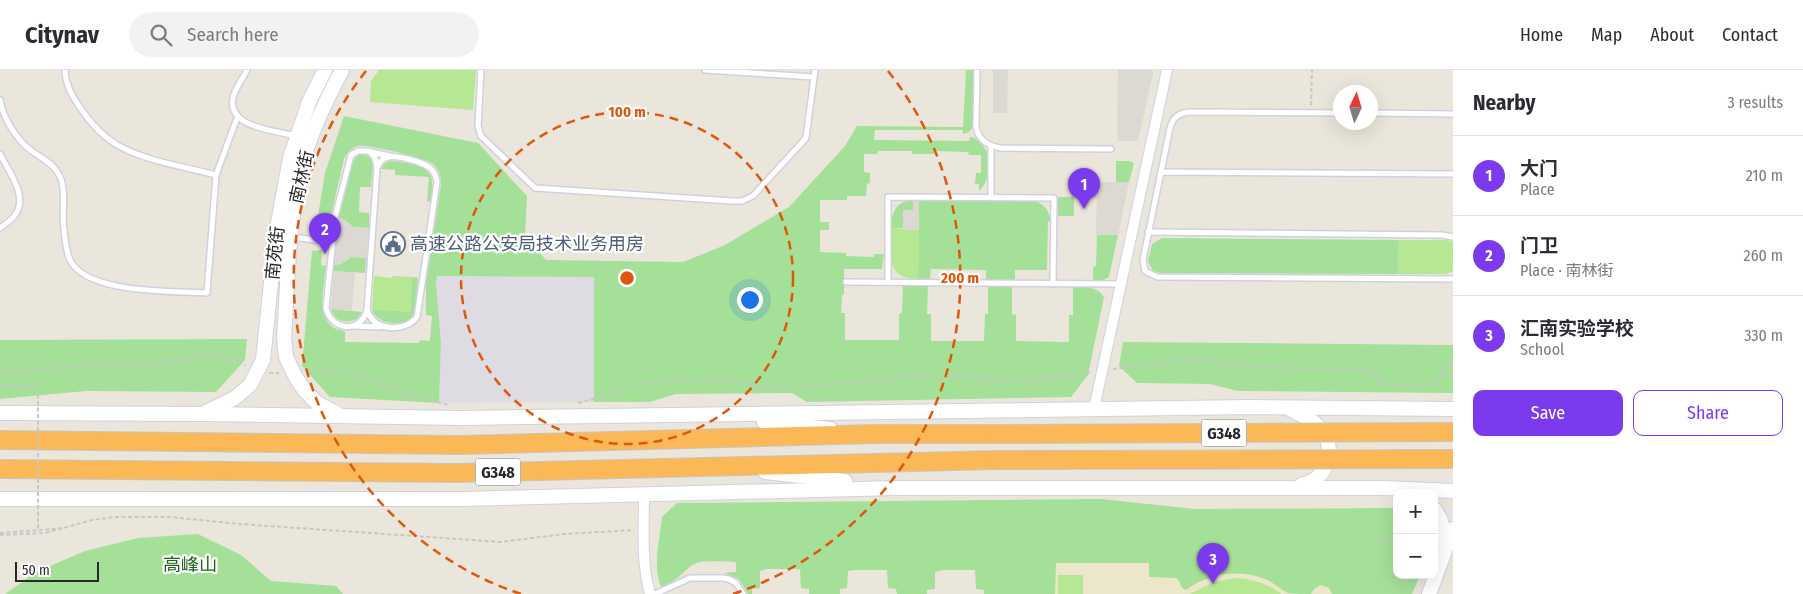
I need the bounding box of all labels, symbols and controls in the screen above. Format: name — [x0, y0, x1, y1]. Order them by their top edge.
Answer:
search box — [129, 12, 479, 57]
text: Citynav — [25, 21, 99, 49]
icon: search — [147, 21, 175, 49]
text: Search here — [187, 23, 279, 46]
text: Home — [1520, 24, 1563, 46]
text: Map — [1591, 24, 1622, 46]
text: About — [1650, 24, 1694, 46]
text: Contact — [1722, 24, 1778, 46]
north arrow — [1333, 85, 1378, 130]
text: Nearby — [1473, 90, 1535, 116]
text: 3 results — [1727, 93, 1783, 112]
text: 100 m — [608, 103, 646, 121]
street label: 南林街 — [285, 148, 319, 206]
text: 大门 — [1520, 157, 1558, 180]
text: 1 — [1486, 166, 1492, 185]
text: 210 m — [1746, 166, 1783, 185]
pin: 1 — [1068, 168, 1100, 209]
text: Place — [1520, 180, 1555, 199]
pin: 2 — [309, 213, 341, 254]
street label: 南苑街 — [261, 225, 289, 281]
public building icon: 高速公路公安局技术业务用房 — [380, 231, 406, 257]
place label: 高速公路公安局技术业务用房 — [410, 233, 644, 255]
text: 门卫 — [1520, 234, 1558, 257]
text: 2 — [1485, 246, 1493, 265]
text: 260 m — [1744, 246, 1783, 265]
text: Place · 南林街 — [1520, 261, 1614, 280]
centre of rings — [618, 269, 636, 287]
text: 200 m — [940, 269, 979, 287]
your location — [737, 287, 763, 313]
text: 汇南实验学校 — [1520, 317, 1634, 340]
text: 3 — [1485, 326, 1493, 345]
text: 330 m — [1744, 326, 1783, 345]
text: School — [1520, 340, 1564, 359]
button: Save — [1473, 390, 1623, 436]
button: Share — [1633, 390, 1783, 436]
road number: G348 — [1202, 419, 1246, 446]
road number: G348 — [476, 458, 520, 486]
map controls — [1393, 489, 1438, 579]
button: + — [1393, 489, 1438, 534]
button: − — [1393, 534, 1438, 579]
pin: 3 — [1197, 543, 1229, 584]
park label: 高峰山 — [163, 554, 217, 576]
scale bar — [15, 559, 99, 582]
text: 50 m — [22, 562, 50, 579]

